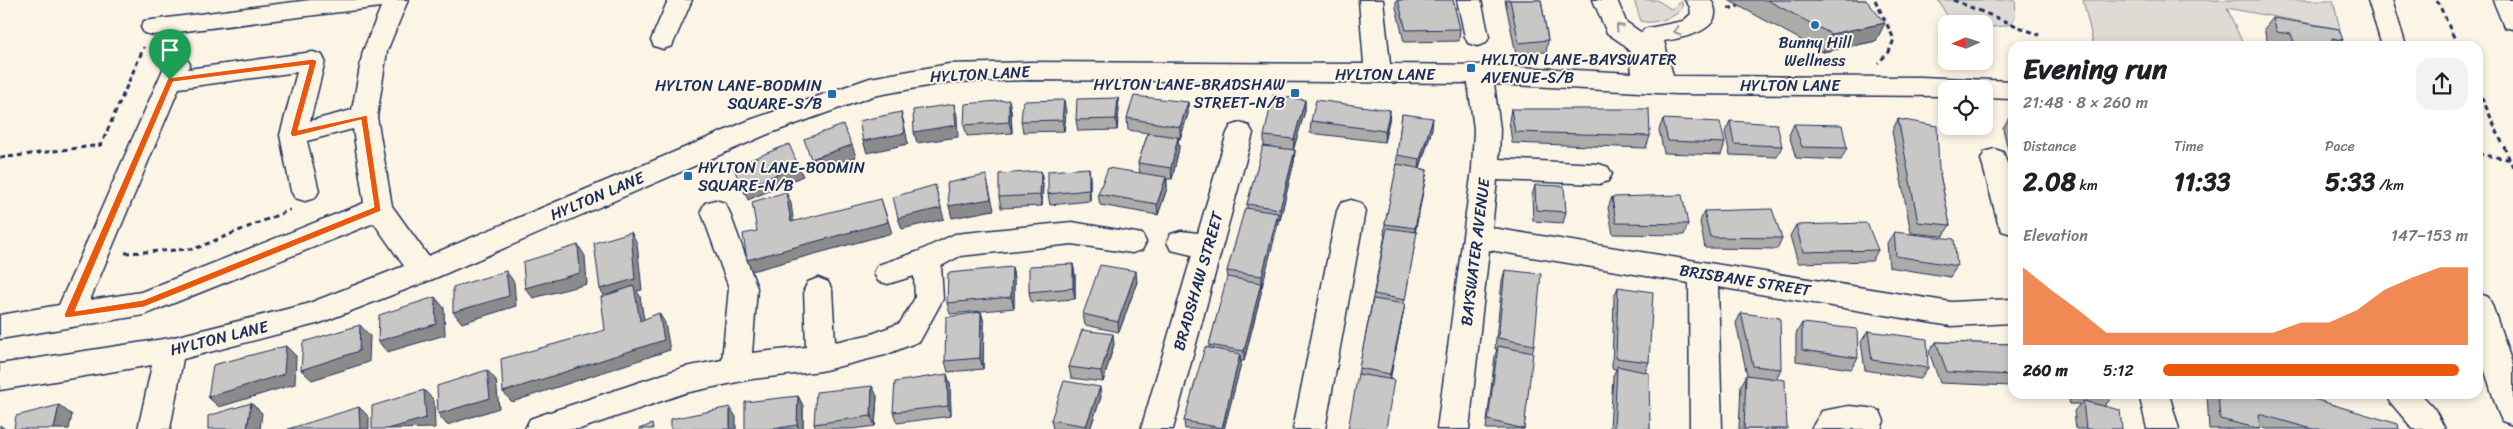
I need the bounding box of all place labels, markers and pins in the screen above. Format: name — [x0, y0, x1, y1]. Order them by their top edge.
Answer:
marker: Bunny Hill Wellness — [1809, 19, 1821, 31]
place label: Bunny Hill Wellness — [1778, 28, 1852, 75]
pin — [149, 29, 191, 80]
place label: HYLTON LANE-BAYSWATER AVENUE-S/B — [1480, 45, 1677, 92]
marker: HYLTON LANE-BAYSWATER AVENUE-S/B — [1465, 62, 1477, 74]
place label: HYLTON LANE-BRADSHAW STREET-N/B — [1094, 70, 1286, 117]
place label: HYLTON LANE-BODMIN SQUARE-S/B — [655, 71, 823, 118]
marker: HYLTON LANE-BRADSHAW STREET-N/B — [1289, 87, 1301, 99]
marker: HYLTON LANE-BODMIN SQUARE-S/B — [826, 88, 838, 100]
place label: HYLTON LANE-BODMIN SQUARE-N/B — [698, 153, 866, 200]
marker: HYLTON LANE-BODMIN SQUARE-N/B — [682, 170, 694, 182]

